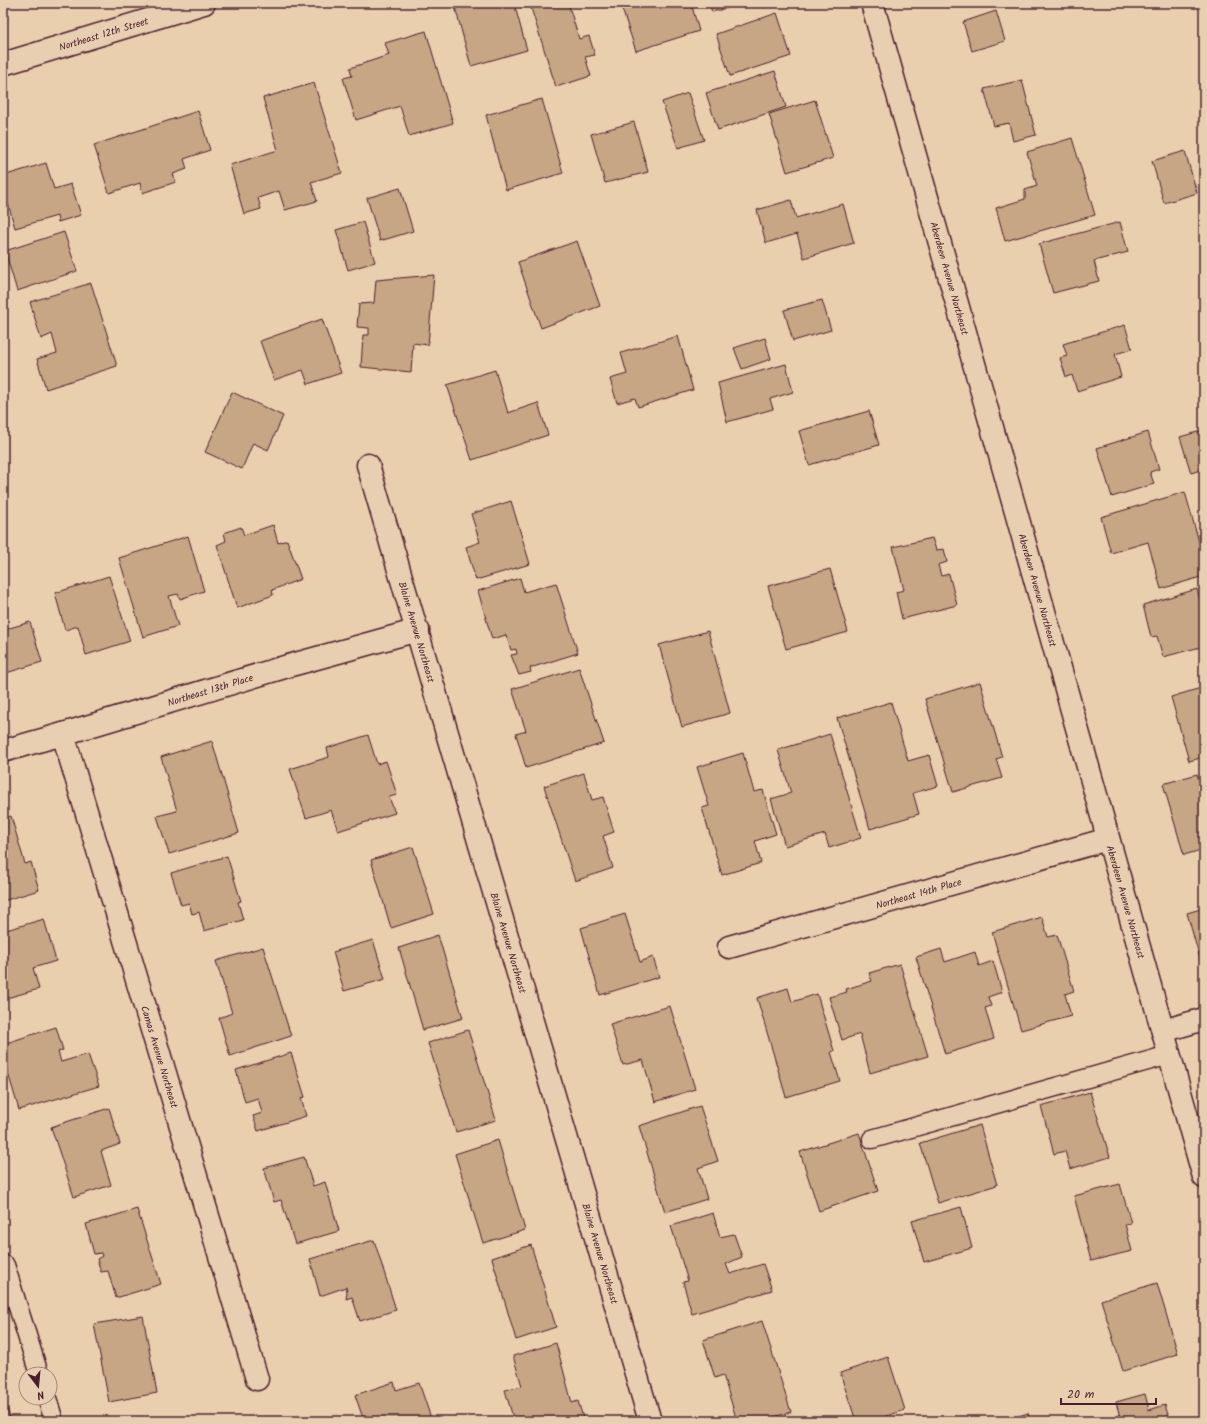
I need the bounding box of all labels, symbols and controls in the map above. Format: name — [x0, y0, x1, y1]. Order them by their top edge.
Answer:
street label: Northeast 12th Street — [57, 13, 151, 56]
street label: Aberdeen Avenue Northeast — [925, 220, 973, 337]
street label: Aberdeen Avenue Northeast — [1013, 532, 1061, 649]
street label: Blaine Avenue Northeast — [394, 580, 439, 685]
street label: Northeast 13th Place — [165, 670, 256, 711]
street label: Aberdeen Avenue Northeast — [1102, 843, 1149, 961]
street label: Northeast 14th Place — [874, 874, 964, 914]
street label: Blaine Avenue Northeast — [485, 891, 530, 995]
street label: Camas Avenue Northeast — [136, 1004, 182, 1110]
street label: Blaine Avenue Northeast — [577, 1201, 622, 1306]
north arrow — [18, 1366, 58, 1406]
scale bar — [1061, 1380, 1156, 1406]
text: N — [35, 1385, 46, 1404]
text: 20 m — [1067, 1385, 1095, 1404]

